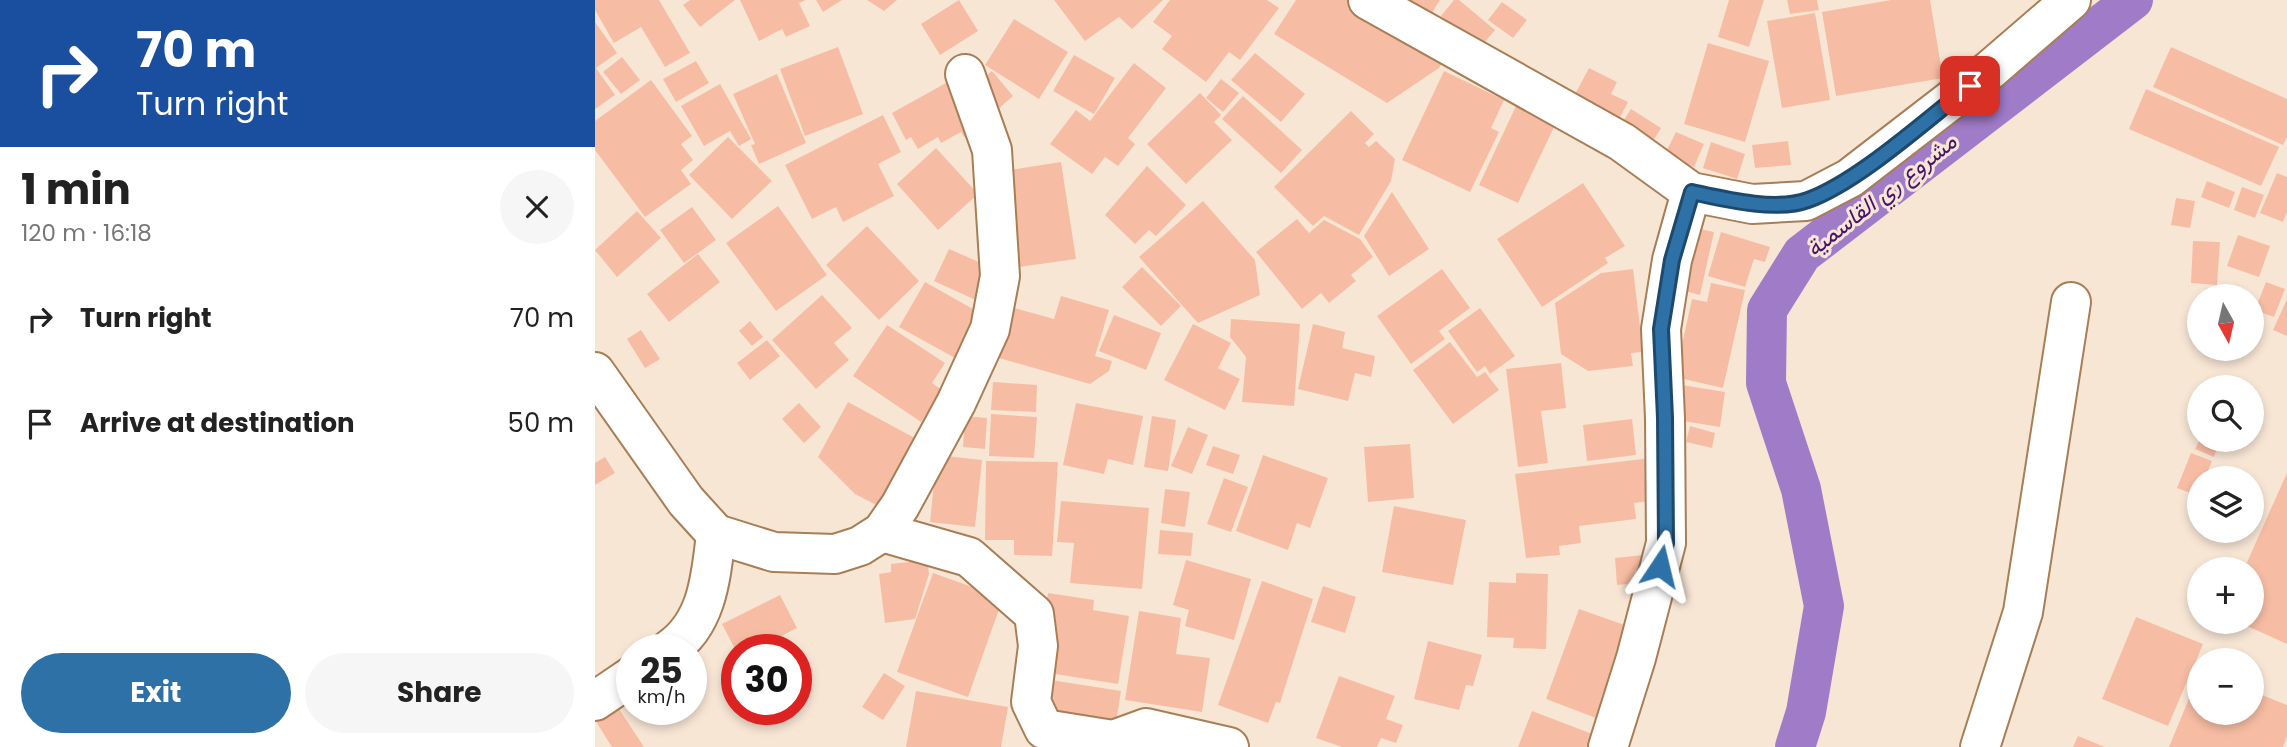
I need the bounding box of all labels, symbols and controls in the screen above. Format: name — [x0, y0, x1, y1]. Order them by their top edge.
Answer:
text: 70 m — [136, 16, 256, 84]
icon: right — [21, 28, 112, 119]
pin — [1940, 56, 2000, 116]
icon: arrive — [1951, 67, 1989, 105]
text: Turn right — [136, 81, 288, 126]
water label: مشروع ري القاسمية — [1799, 125, 1966, 266]
text: 1 min — [21, 160, 131, 219]
button: close — [500, 170, 574, 244]
text: 120 m · 16:18 — [21, 217, 152, 249]
north arrow — [2187, 284, 2265, 360]
map controls — [2187, 284, 2264, 725]
icon: right — [21, 300, 59, 338]
text: Turn right — [80, 300, 212, 336]
text: 70 m — [510, 300, 574, 336]
button: search — [2187, 375, 2264, 452]
icon: arrive — [21, 405, 59, 443]
text: Arrive at destination — [80, 405, 355, 441]
text: 50 m — [508, 405, 574, 441]
button: layers — [2187, 466, 2264, 543]
position arrow — [1623, 529, 1697, 603]
button: + — [2187, 557, 2264, 634]
speed limit sign: 30 — [721, 634, 812, 725]
text: 25 — [640, 646, 683, 695]
button: − — [2187, 648, 2264, 725]
button: Exit — [21, 653, 291, 733]
button: Share — [305, 653, 574, 733]
text: km/h — [638, 684, 685, 709]

